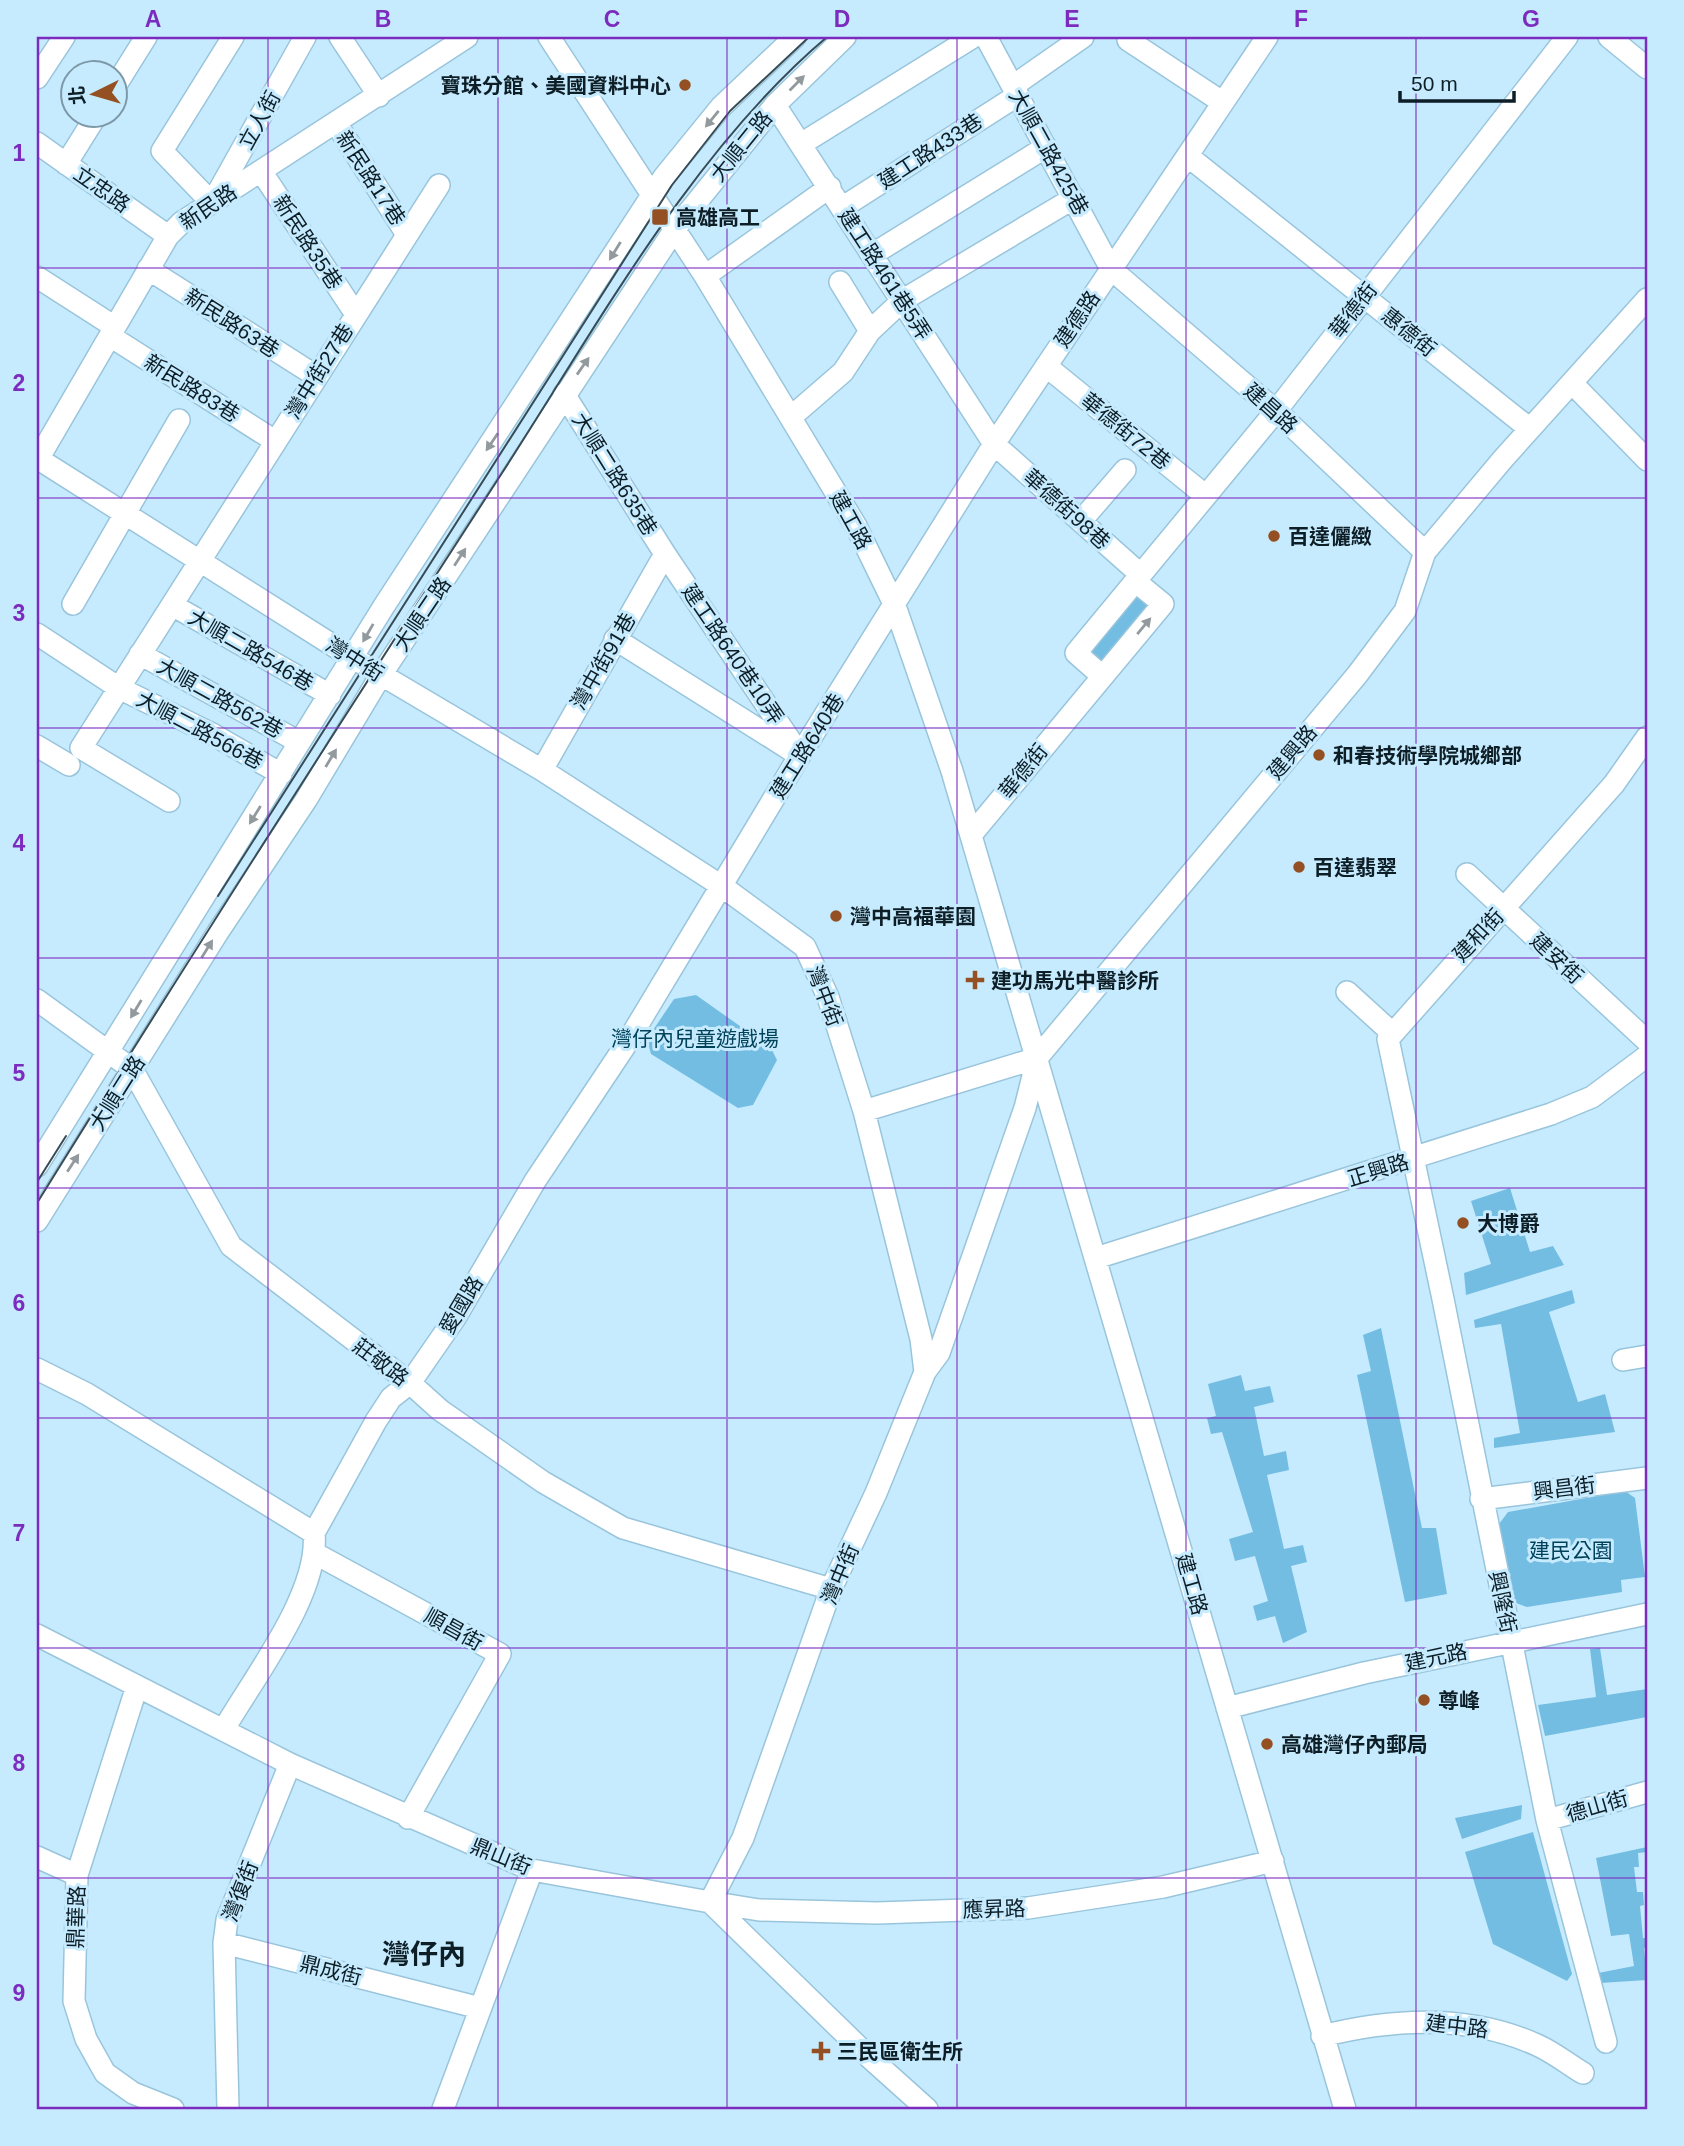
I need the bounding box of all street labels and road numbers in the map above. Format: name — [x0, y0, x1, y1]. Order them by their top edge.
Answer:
street label: 大順二路425巷 — [1005, 85, 1093, 219]
street label: 立人街 — [234, 87, 284, 153]
street label: 大順二路 — [706, 106, 776, 186]
street label: 建工路433巷 — [874, 109, 986, 193]
street label: 新民路17巷 — [332, 127, 410, 229]
street label: 立忠路 — [70, 162, 134, 216]
street label: 新民路 — [175, 180, 241, 234]
street label: 新民路35巷 — [269, 191, 347, 293]
street label: 建工路461巷5弄 — [834, 204, 936, 344]
street label: 華德街 — [1325, 278, 1381, 342]
street label: 新民路63巷 — [181, 284, 283, 362]
street label: 建德路 — [1050, 286, 1104, 352]
street label: 惠德街 — [1377, 303, 1441, 361]
street label: 灣中街27巷 — [281, 319, 357, 423]
street label: 新民路83巷 — [140, 350, 244, 426]
street label: 建昌路 — [1240, 378, 1302, 438]
street label: 華德街72巷 — [1077, 388, 1175, 474]
street label: 大順二路635巷 — [568, 409, 662, 539]
street label: 華德街98巷 — [1019, 465, 1115, 553]
street label: 建工路 — [826, 487, 876, 553]
street label: 大順二路 — [389, 573, 455, 655]
street label: 建工路640巷10弄 — [678, 580, 788, 728]
street label: 大順二路546巷 — [185, 605, 317, 695]
street label: 灣中街91巷 — [566, 609, 640, 713]
street label: 灣中街 — [322, 633, 388, 685]
street label: 大順二路562巷 — [153, 654, 287, 742]
street label: 大順二路566巷 — [133, 687, 267, 773]
street label: 建工路640巷 — [766, 689, 848, 803]
street label: 建興路 — [1263, 720, 1321, 784]
street label: 華德街 — [994, 739, 1052, 803]
street label: 建和街 — [1448, 904, 1508, 966]
street label: 建安街 — [1526, 928, 1588, 988]
street label: 灣中街 — [803, 962, 847, 1030]
street label: 大順二路 — [85, 1051, 149, 1135]
street label: 正興路 — [1345, 1150, 1411, 1190]
street label: 愛國路 — [435, 1272, 487, 1338]
street label: 莊敬路 — [349, 1334, 413, 1390]
street label: 興昌街 — [1531, 1473, 1597, 1503]
street label: 灣中街 — [817, 1541, 863, 1607]
street label: 建工路 — [1172, 1551, 1212, 1617]
street label: 興隆街 — [1485, 1569, 1521, 1635]
street label: 順昌街 — [421, 1604, 487, 1654]
street label: 建元路 — [1403, 1639, 1469, 1675]
street label: 德山街 — [1564, 1786, 1630, 1826]
street label: 鼎山街 — [467, 1834, 535, 1878]
street label: 灣復街 — [218, 1857, 262, 1925]
street label: 鼎華路 — [63, 1885, 89, 1949]
street label: 應昇路 — [962, 1896, 1026, 1922]
street label: 鼎成街 — [298, 1951, 364, 1989]
street label: 建中路 — [1424, 2011, 1490, 2041]

